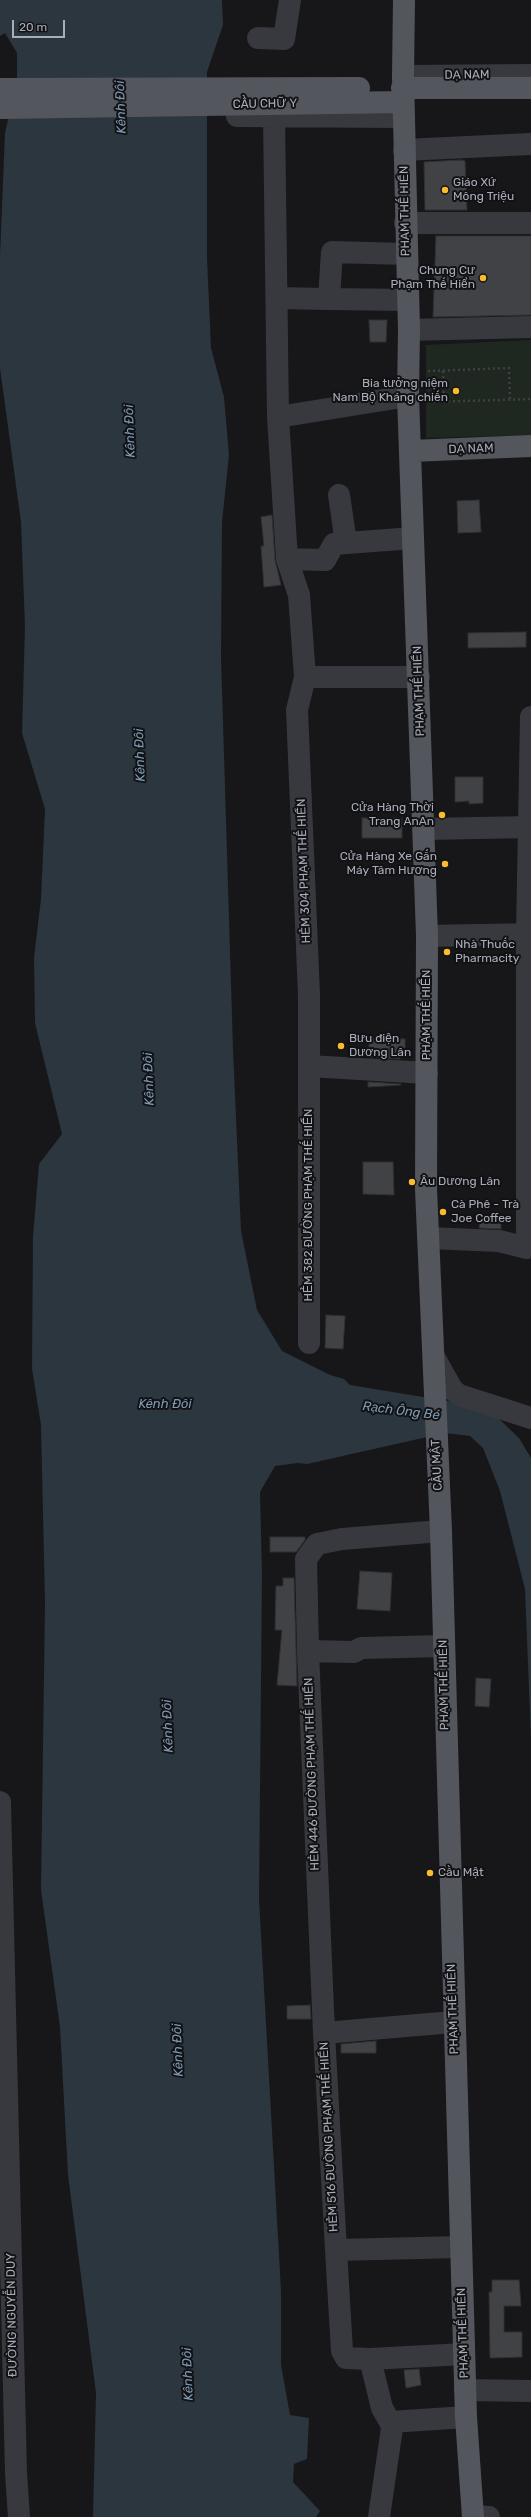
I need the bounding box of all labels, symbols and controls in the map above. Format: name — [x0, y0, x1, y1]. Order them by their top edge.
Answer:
scale bar — [14, 12, 67, 38]
text: 20 m — [19, 20, 47, 34]
street label: DẠ NAM — [444, 67, 490, 83]
water label: Kênh Đôi — [112, 80, 130, 134]
street label: CẦU CHỮ Y — [233, 96, 297, 112]
street label: PHẠM THẾ HIỂN — [397, 166, 413, 256]
place label: Giáo Xứ Mông Triệu — [453, 176, 514, 204]
marker: Giáo Xứ Mông Triệu — [440, 185, 450, 195]
place label: Chung Cư Phạm Thế Hiển — [391, 264, 475, 292]
marker: Chung Cư Phạm Thế Hiển — [478, 273, 488, 283]
place label: Bia tưởng niệm Nam Bộ Kháng chiến — [332, 377, 448, 405]
marker: Bia tưởng niệm Nam Bộ Kháng chiến — [451, 386, 461, 396]
water label: Kênh Đôi — [121, 404, 139, 458]
street label: DẠ NAM — [448, 441, 494, 457]
street label: PHẠM THẾ HIỂN — [410, 645, 428, 737]
water label: Kênh Đôi — [131, 728, 149, 782]
street label: HẺM 304 PHẠM THẾ HIỂN — [294, 798, 314, 944]
place label: Cửa Hàng Thời Trang AnAn — [351, 801, 434, 829]
marker: Cửa Hàng Thời Trang AnAn — [437, 810, 447, 820]
place label: Cửa Hàng Xe Gắn Máy Tâm Hương — [340, 850, 437, 878]
marker: Cửa Hàng Xe Gắn Máy Tâm Hương — [440, 859, 450, 869]
place label: Nhà Thuốc Pharmacity — [455, 938, 519, 966]
marker: Nhà Thuốc Pharmacity — [442, 947, 452, 957]
street label: PHẠM THẾ HIỂN — [420, 970, 434, 1060]
place label: Bưu điện Dương Lân — [349, 1032, 411, 1060]
marker: Bưu điện Dương Lân — [336, 1041, 346, 1051]
water label: Kênh Đôi — [140, 1052, 158, 1106]
street label: HẺM 382 ĐƯỜNG PHẠM THẾ HIỂN — [302, 1109, 316, 1301]
place label: Âu Dương Lân — [420, 1175, 500, 1189]
marker: Âu Dương Lân — [407, 1177, 417, 1187]
place label: Cà Phê - Trà Joe Coffee — [451, 1198, 519, 1226]
marker: Cà Phê - Trà Joe Coffee — [438, 1207, 448, 1217]
water label: Kênh Đôi — [138, 1396, 192, 1412]
water label: Rạch Ông Bé — [361, 1399, 441, 1423]
street label: CẦU MẬT — [428, 1439, 446, 1491]
street label: PHẠM THẾ HIỂN — [436, 1640, 452, 1730]
street label: HẺM 446 ĐƯỜNG PHẠM THẾ HIỂN — [301, 1677, 323, 1871]
water label: Kênh Đôi — [159, 1699, 177, 1753]
place label: Cầu Mật — [438, 1866, 484, 1880]
marker: Cầu Mật — [425, 1868, 435, 1878]
street label: PHẠM THẾ HIỂN — [444, 1963, 462, 2055]
water label: Kênh Đôi — [169, 2023, 187, 2077]
street label: HẺM 516 ĐƯỜNG PHẠM THẾ HIỂN — [317, 2042, 341, 2232]
street label: ĐƯỜNG NGUYỄN DUY — [4, 2253, 20, 2377]
street label: PHẠM THẾ HIỂN — [454, 2287, 472, 2379]
water label: Kênh Đôi — [179, 2347, 197, 2401]

